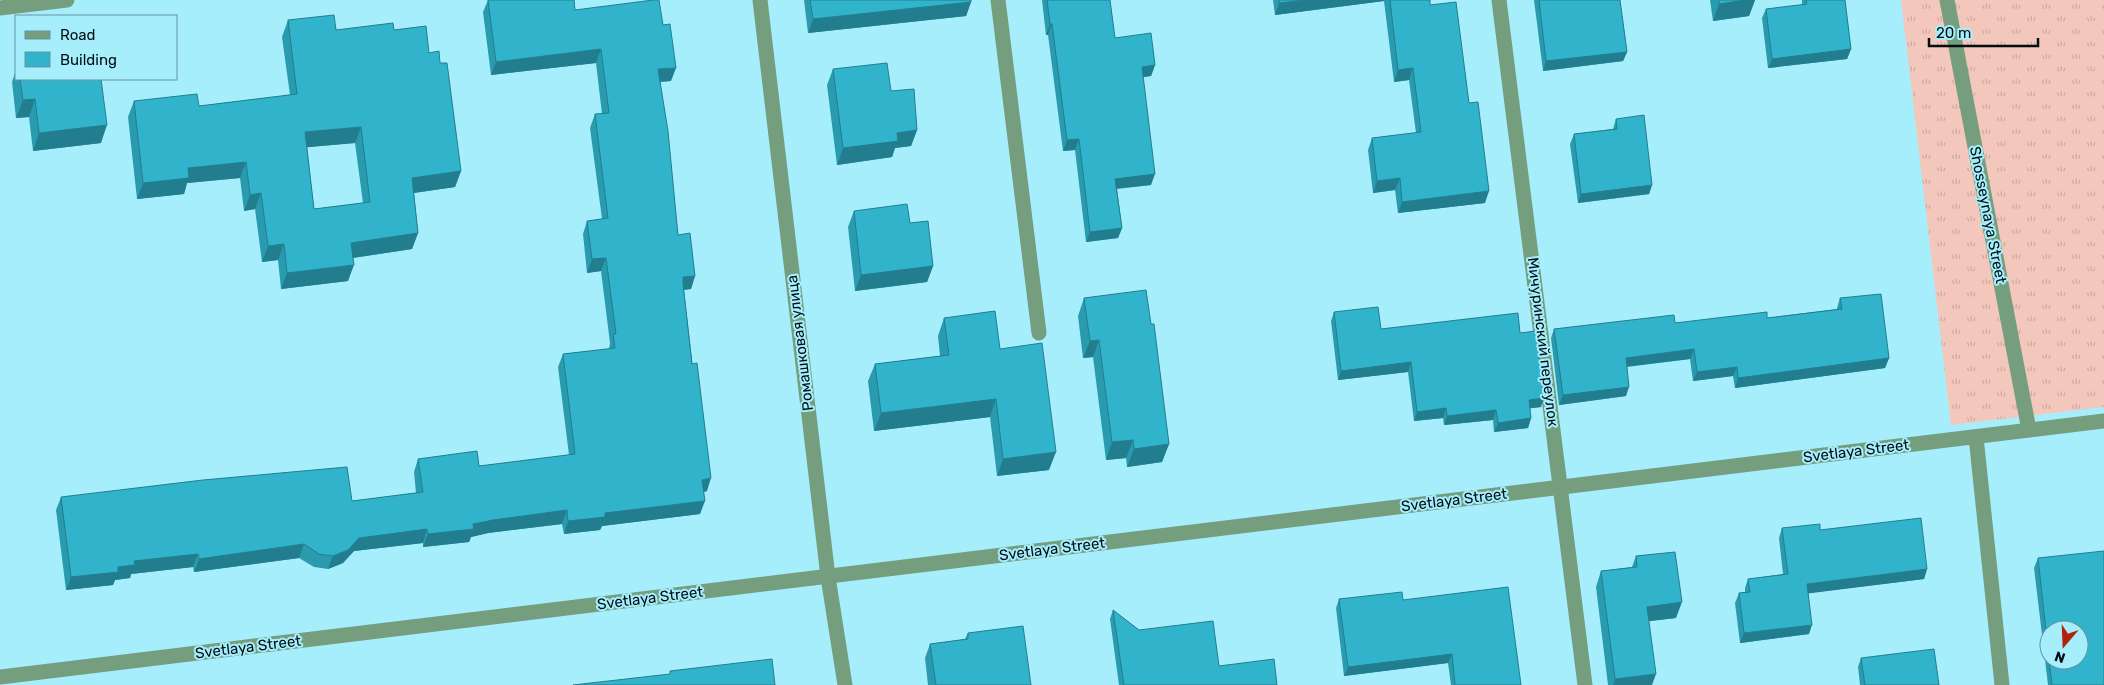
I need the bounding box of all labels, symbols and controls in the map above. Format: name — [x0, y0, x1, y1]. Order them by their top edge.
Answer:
legend — [15, 15, 178, 80]
scale bar — [1929, 15, 2038, 47]
text: 20 m — [1936, 24, 1971, 42]
text: Road — [60, 26, 96, 44]
text: Building — [60, 51, 117, 69]
street label: Shosseynaya Street — [1966, 145, 2010, 285]
street label: Мичуринский переулок — [1524, 256, 1562, 428]
street label: Ромашковая улица — [783, 274, 817, 412]
street label: Svetlaya Street — [1802, 436, 1910, 466]
street label: Svetlaya Street — [1400, 485, 1508, 515]
street label: Svetlaya Street — [998, 534, 1106, 564]
street label: Svetlaya Street — [596, 583, 704, 613]
north arrow — [2039, 620, 2089, 670]
street label: Svetlaya Street — [194, 632, 302, 662]
text: N — [2052, 647, 2067, 666]

